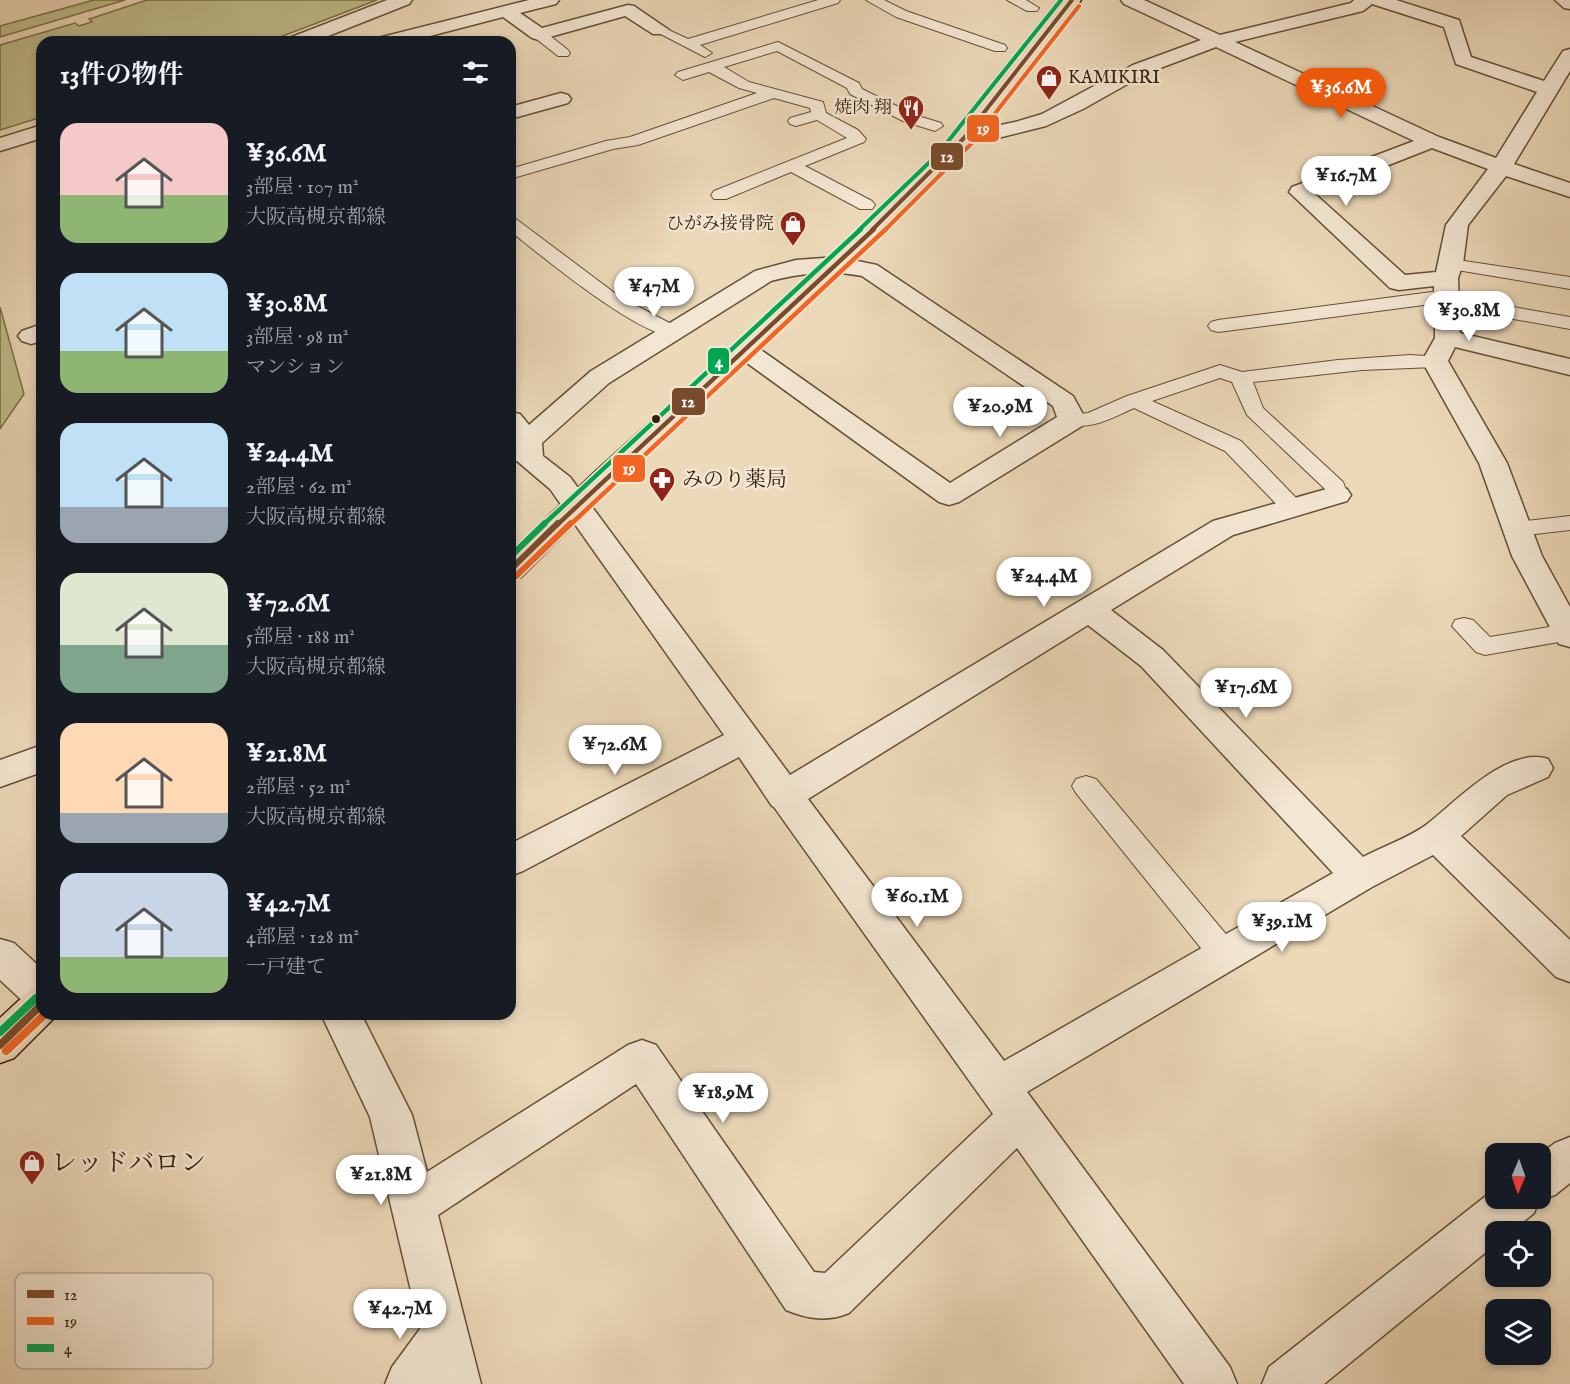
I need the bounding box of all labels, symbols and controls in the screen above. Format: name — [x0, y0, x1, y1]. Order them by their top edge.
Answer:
icon: filters — [459, 56, 492, 89]
text: 13件の物件 — [60, 59, 183, 92]
shop icon: KAMIKIRI — [1034, 63, 1064, 101]
place label: KAMIKIRI — [1068, 67, 1160, 90]
pin: ¥36.6M — [1292, 68, 1390, 119]
text: ¥36.6M — [1310, 75, 1372, 100]
restaurant icon: 焼肉 翔 — [896, 93, 926, 131]
place label: 焼肉 翔 — [834, 97, 892, 120]
line badge: 19 — [966, 114, 1000, 143]
text: 19 — [977, 120, 989, 140]
text: ¥36.6M — [246, 137, 327, 170]
line badge: 12 — [930, 142, 964, 171]
icon: home — [108, 147, 180, 219]
text: 12 — [940, 148, 954, 168]
pin: ¥16.7M — [1297, 156, 1395, 207]
text: ¥16.7M — [1315, 163, 1377, 188]
text: 3部屋 · 107 m² — [246, 175, 359, 200]
text: 大阪高槻京都線 — [246, 205, 386, 230]
shop icon: ひがみ接骨院 — [778, 209, 808, 247]
place label: ひがみ接骨院 — [666, 213, 774, 236]
pin: ¥47M — [618, 267, 690, 318]
text: ¥47M — [628, 274, 680, 299]
text: ¥30.8M — [246, 287, 328, 320]
pin: ¥30.8M — [1420, 291, 1518, 342]
icon: home — [108, 297, 180, 369]
text: ¥30.8M — [1438, 298, 1500, 323]
text: 3部屋 · 98 m² — [246, 325, 349, 350]
line badge: 4 — [707, 347, 730, 375]
text: 4 — [715, 353, 724, 373]
text: マンション — [246, 355, 345, 380]
line badge: 12 — [671, 387, 706, 416]
pin: ¥20.9M — [951, 387, 1049, 438]
text: 12 — [681, 393, 695, 413]
text: ¥20.9M — [967, 394, 1033, 419]
unlabelled marker — [650, 413, 662, 425]
text: ¥24.4M — [246, 437, 333, 470]
icon: home — [108, 447, 180, 519]
line badge: 19 — [612, 454, 646, 483]
text: 19 — [623, 460, 635, 480]
pharmacy icon: みのり薬局 — [647, 465, 677, 503]
place label: みのり薬局 — [682, 467, 787, 494]
text: 2部屋 · 62 m² — [246, 475, 352, 500]
text: 大阪高槻京都線 — [246, 505, 386, 530]
pin: ¥24.4M — [995, 557, 1093, 608]
text: ¥24.4M — [1010, 564, 1078, 589]
text: ¥72.6M — [246, 587, 330, 620]
icon: home — [108, 597, 180, 669]
text: 5部屋 · 188 m² — [246, 625, 355, 650]
text: 大阪高槻京都線 — [246, 655, 386, 680]
pin: ¥17.6M — [1197, 668, 1295, 719]
text: ¥17.6M — [1215, 675, 1277, 700]
pin: ¥72.6M — [566, 725, 664, 776]
text: ¥72.6M — [583, 732, 647, 757]
text: ¥21.8M — [246, 737, 327, 770]
icon: home — [108, 747, 180, 819]
text: 2部屋 · 52 m² — [246, 775, 350, 800]
text: 大阪高槻京都線 — [246, 805, 386, 830]
pin: ¥60.1M — [868, 877, 966, 928]
text: ¥60.1M — [885, 884, 949, 909]
text: ¥42.7M — [246, 887, 331, 920]
icon: home — [108, 897, 180, 969]
pin: ¥39.1M — [1233, 902, 1331, 953]
text: ¥39.1M — [1251, 909, 1313, 934]
text: 4部屋 · 128 m² — [246, 925, 359, 950]
text: 一戸建て — [246, 955, 326, 980]
pin: ¥18.9M — [674, 1073, 772, 1124]
text: ¥18.9M — [692, 1080, 754, 1105]
north arrow — [1485, 1143, 1551, 1209]
map controls — [1485, 1143, 1551, 1365]
place label: レッドバロン — [51, 1147, 206, 1180]
shop icon: レッドバロン — [17, 1148, 47, 1186]
pin: ¥21.8M — [332, 1155, 430, 1206]
text: ¥21.8M — [350, 1162, 412, 1187]
button: locate — [1485, 1221, 1551, 1287]
legend — [15, 1273, 213, 1369]
text: 12 — [64, 1286, 77, 1306]
pin: ¥42.7M — [351, 1289, 449, 1340]
text: ¥42.7M — [367, 1296, 433, 1321]
button: layers — [1485, 1299, 1551, 1365]
text: 19 — [64, 1313, 77, 1333]
text: 4 — [64, 1340, 72, 1360]

